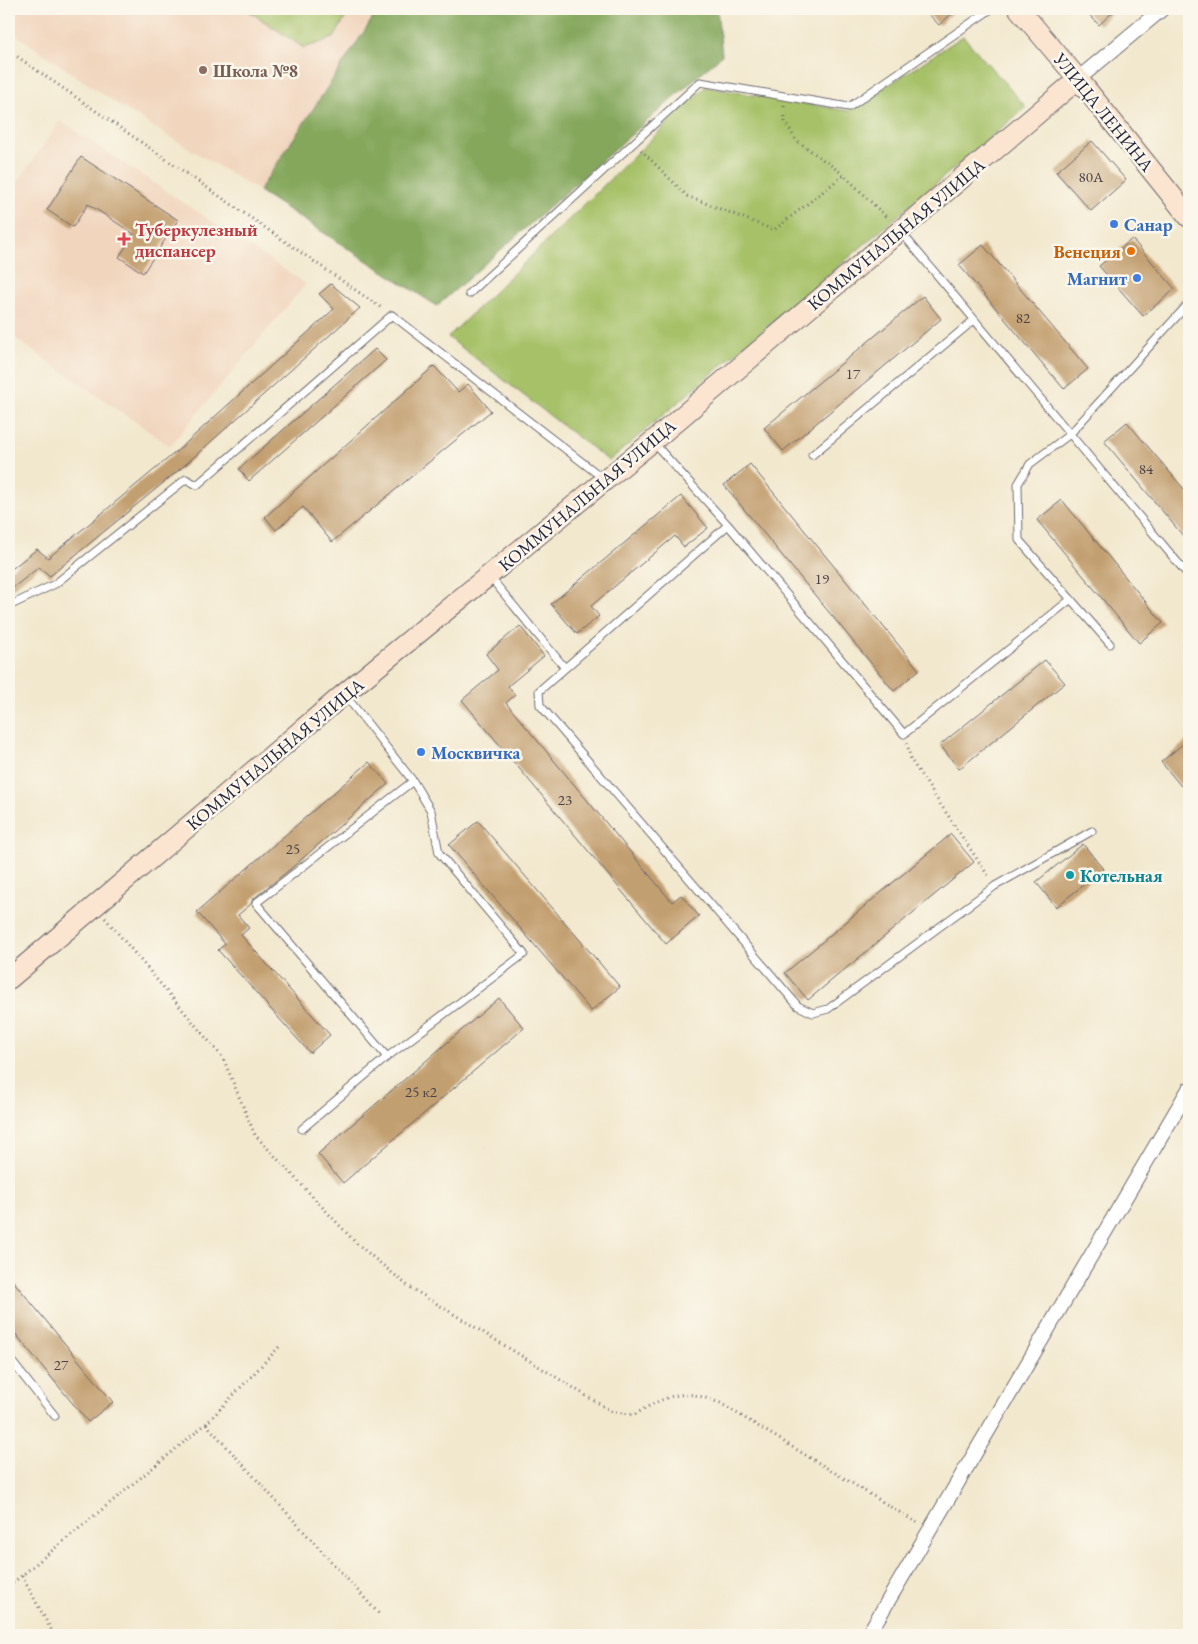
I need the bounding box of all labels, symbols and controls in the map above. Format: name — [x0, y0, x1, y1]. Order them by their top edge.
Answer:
street label: УЛИЦА ЛЕНИНА — [1048, 47, 1159, 177]
place label: Школа №8 — [213, 59, 298, 82]
marker: Школа №8 — [197, 64, 209, 76]
street label: КОММУНАЛЬНАЯ УЛИЦА — [802, 153, 990, 315]
house number: 80А — [1079, 167, 1104, 186]
place label: Санар — [1124, 213, 1173, 236]
place label: Туберкулезный диспансер — [135, 218, 258, 262]
marker: Санар — [1108, 218, 1120, 230]
marker: Туберкулезный диспансер — [117, 232, 131, 246]
place label: Венеция — [1054, 240, 1121, 263]
marker: Венеция — [1125, 245, 1137, 257]
place label: Магнит — [1067, 267, 1127, 290]
marker: Магнит — [1131, 272, 1143, 284]
house number: 82 — [1016, 308, 1031, 327]
house number: 17 — [846, 364, 861, 383]
street label: КОММУНАЛЬНАЯ УЛИЦА — [493, 414, 681, 576]
house number: 84 — [1139, 459, 1154, 478]
house number: 19 — [815, 569, 829, 588]
street label: КОММУНАЛЬНАЯ УЛИЦА — [181, 673, 369, 835]
place label: Москвичка — [431, 741, 520, 764]
marker: Москвичка — [415, 746, 427, 758]
house number: 23 — [558, 790, 572, 809]
house number: 25 — [286, 839, 300, 858]
place label: Котельная — [1080, 864, 1163, 887]
marker: Котельная — [1064, 869, 1076, 881]
house number: 25 к2 — [405, 1082, 438, 1101]
house number: 27 — [54, 1355, 69, 1374]

